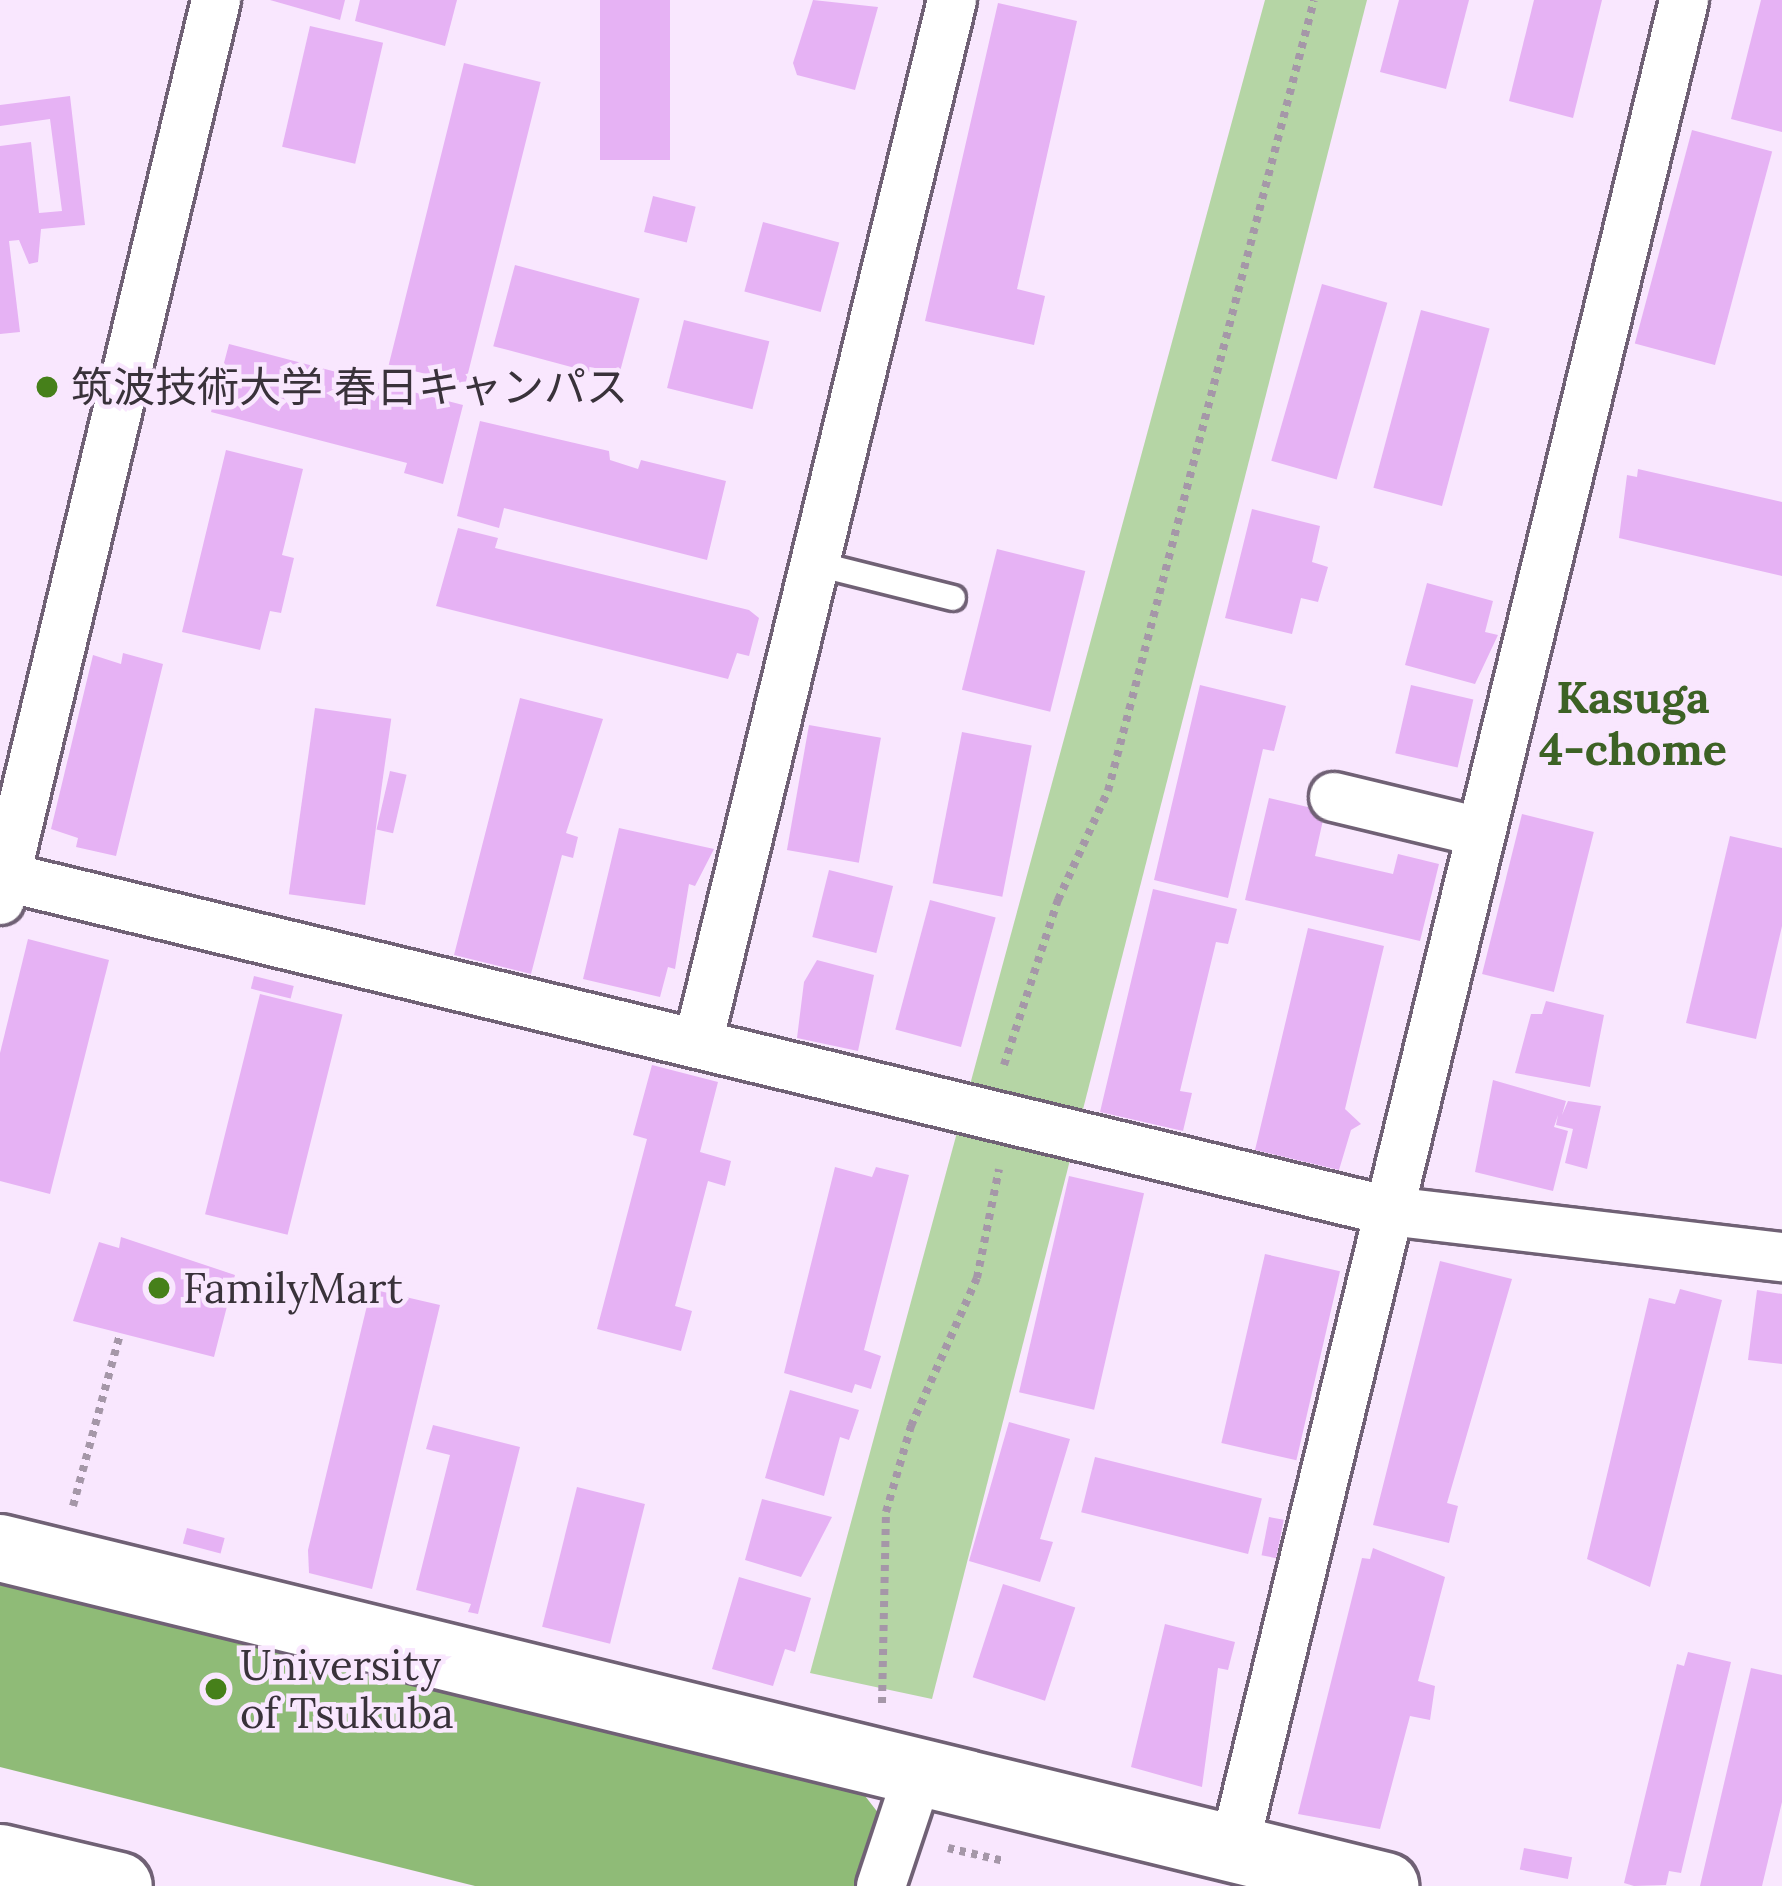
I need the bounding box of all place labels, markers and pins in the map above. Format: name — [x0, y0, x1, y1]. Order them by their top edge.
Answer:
place label: 筑波技術大学 春日キャンパス — [71, 362, 628, 412]
marker: 筑波技術大学 春日キャンパス — [34, 374, 60, 400]
place label: FamilyMart — [183, 1263, 403, 1313]
marker: FamilyMart — [146, 1275, 172, 1301]
place label: University of Tsukuba — [240, 1640, 454, 1738]
marker: University of Tsukuba — [203, 1676, 229, 1702]

